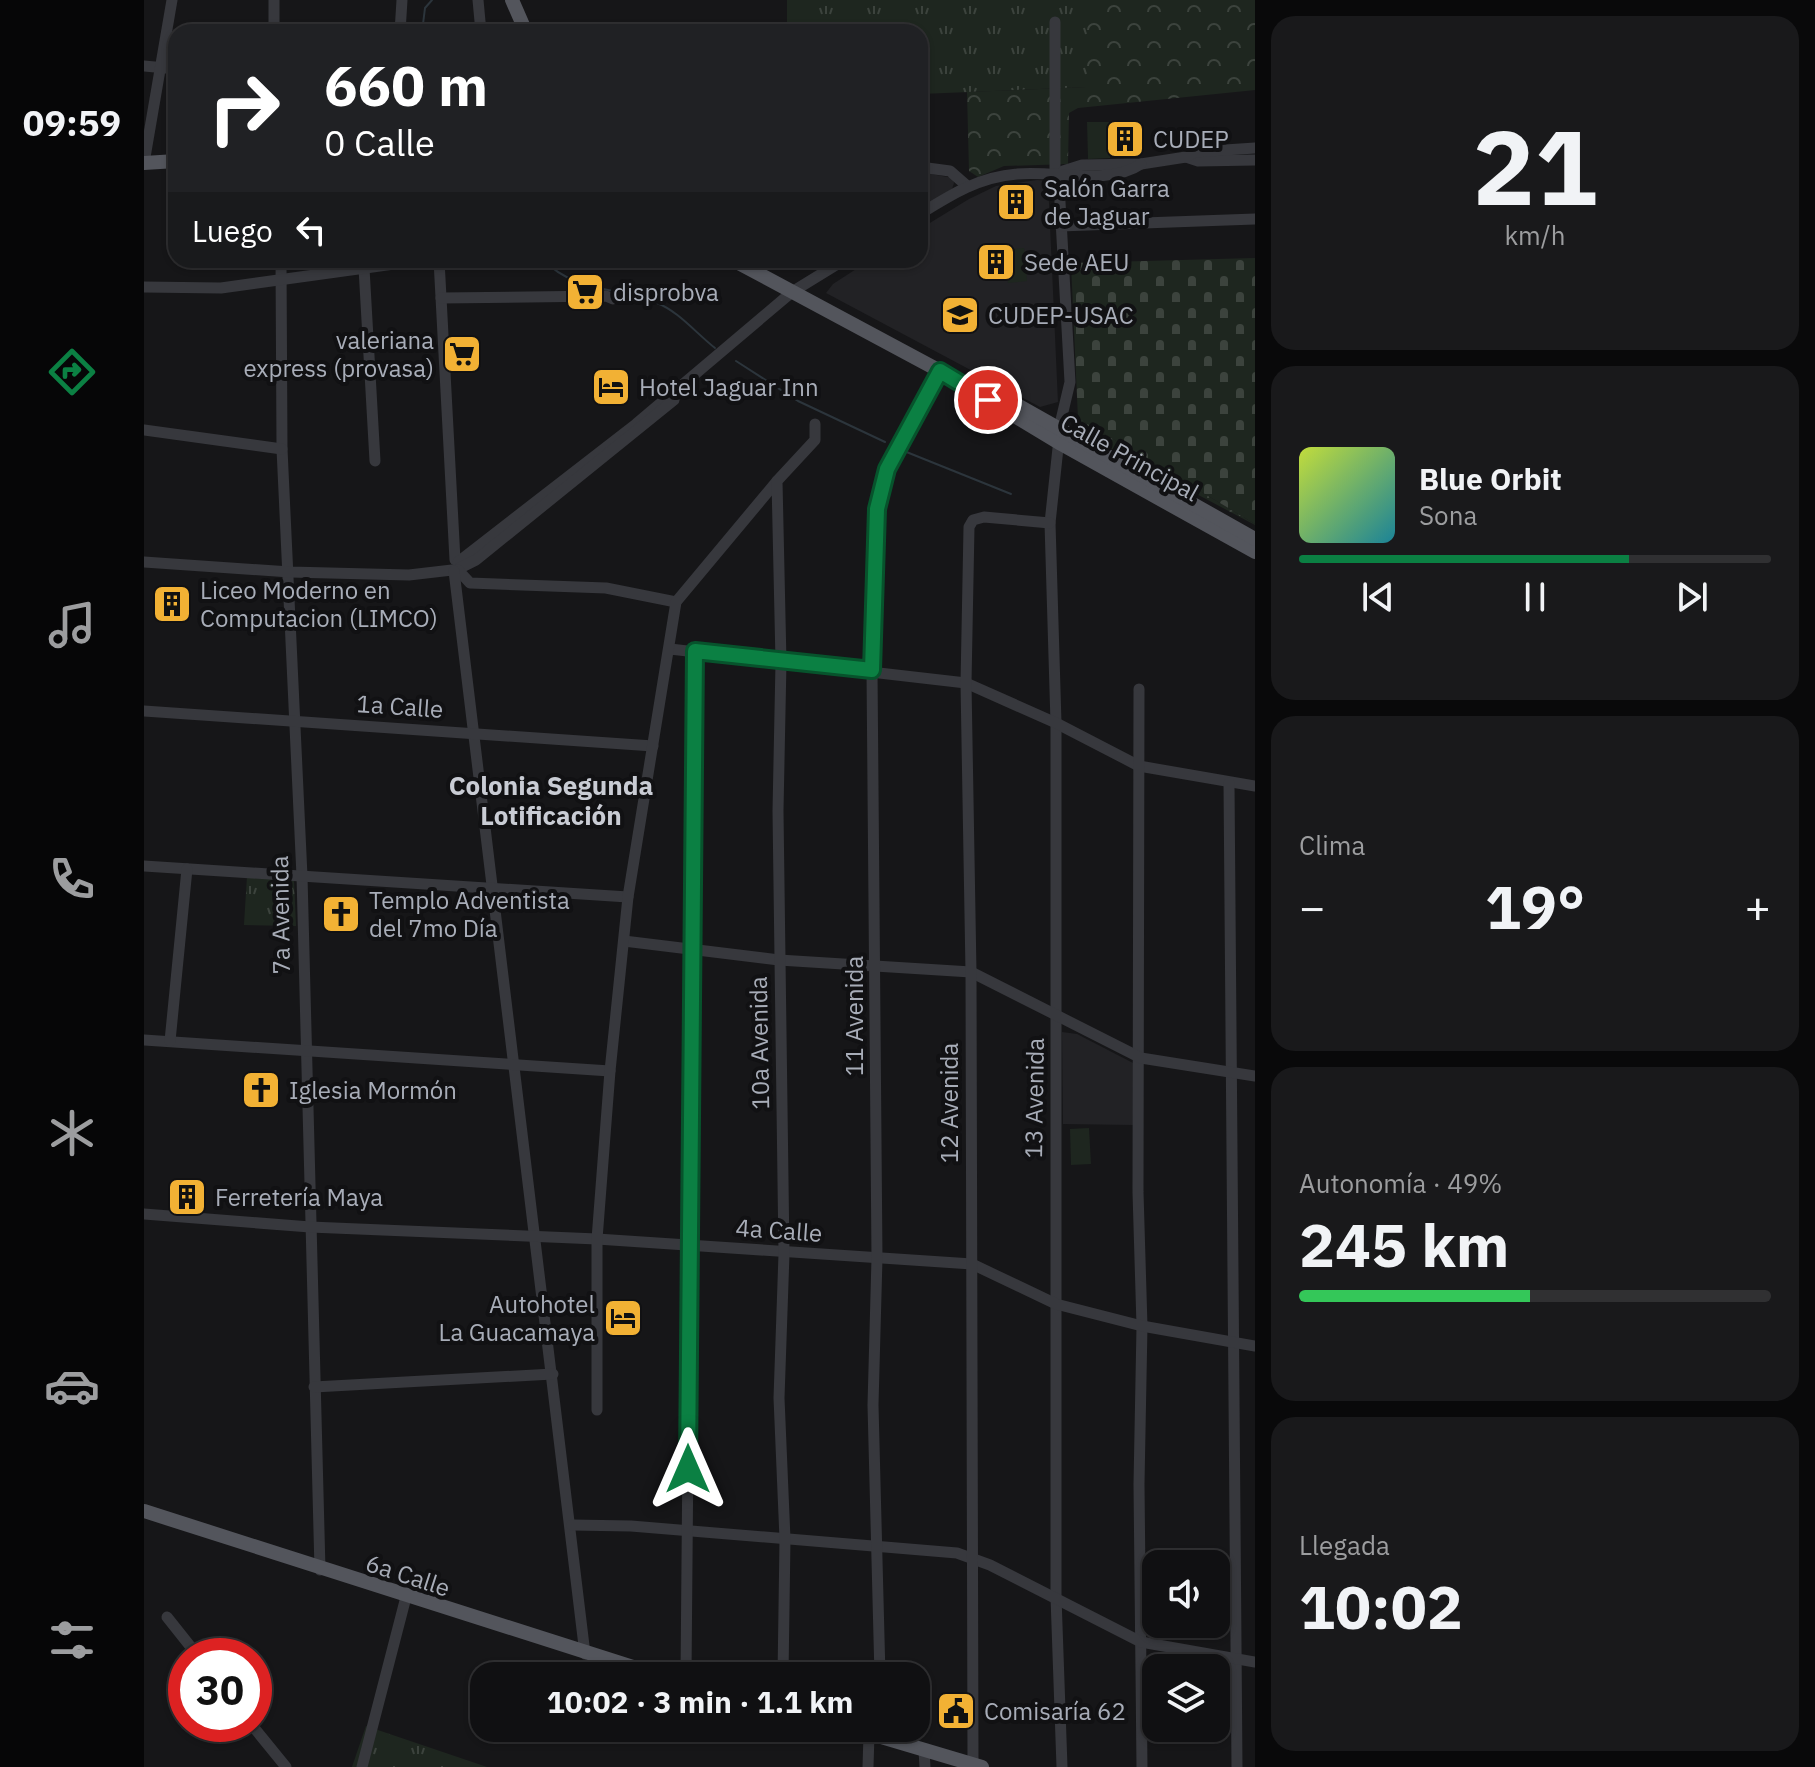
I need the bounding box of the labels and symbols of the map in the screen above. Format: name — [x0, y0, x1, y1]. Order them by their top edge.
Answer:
building icon: CUDEP — [1104, 118, 1146, 160]
place label: CUDEP — [1153, 123, 1229, 155]
place label: Salón Garra de Jaguar — [1044, 172, 1170, 232]
building icon: Salón Garra de Jaguar — [995, 181, 1037, 223]
building icon: Sede AEU — [975, 241, 1017, 283]
place label: Sede AEU — [1024, 246, 1130, 278]
supermarket icon: disprobva — [564, 271, 606, 313]
place label: disprobva — [613, 276, 719, 308]
school or university icon: CUDEP-USAC — [939, 294, 981, 336]
place label: CUDEP-USAC — [988, 299, 1134, 331]
place label: valeriana express (provasa) — [243, 324, 434, 384]
supermarket icon: valeriana express (provasa) — [441, 333, 483, 375]
hotel icon: Hotel Jaguar Inn — [590, 366, 632, 408]
pin — [954, 366, 1022, 434]
place label: Hotel Jaguar Inn — [639, 371, 819, 403]
street label: Calle Principal — [1055, 406, 1205, 508]
place label: Liceo Moderno en Computacion (LIMCO) — [200, 574, 438, 634]
building icon: Liceo Moderno en Computacion (LIMCO) — [151, 583, 193, 625]
street label: 1a Calle — [356, 687, 444, 725]
district label: Colonia Segunda Lotificación — [449, 768, 654, 832]
street label: 7a Avenida — [263, 855, 297, 975]
place label: Templo Adventista del 7mo Día — [369, 884, 570, 944]
church icon: Templo Adventista del 7mo Día — [320, 893, 362, 935]
street label: 11 Avenida — [838, 956, 870, 1076]
street label: 10a Avenida — [742, 976, 776, 1110]
street label: 13 Avenida — [1017, 1037, 1051, 1159]
street label: 12 Avenida — [933, 1043, 965, 1163]
church icon: Iglesia Mormón — [240, 1069, 282, 1111]
place label: Iglesia Mormón — [289, 1074, 457, 1106]
building icon: Ferretería Maya — [166, 1176, 208, 1218]
place label: Ferretería Maya — [215, 1181, 383, 1213]
street label: 4a Calle — [735, 1211, 823, 1249]
place label: Autohotel La Guacamaya — [438, 1288, 595, 1348]
hotel icon: Autohotel La Guacamaya — [602, 1297, 644, 1339]
position arrow — [646, 1427, 730, 1511]
street label: 6a Calle — [362, 1546, 454, 1604]
speed limit sign: 30 — [168, 1638, 272, 1742]
public building icon: Comisaría 62 — [935, 1690, 977, 1732]
place label: Comisaría 62 — [984, 1695, 1126, 1727]

